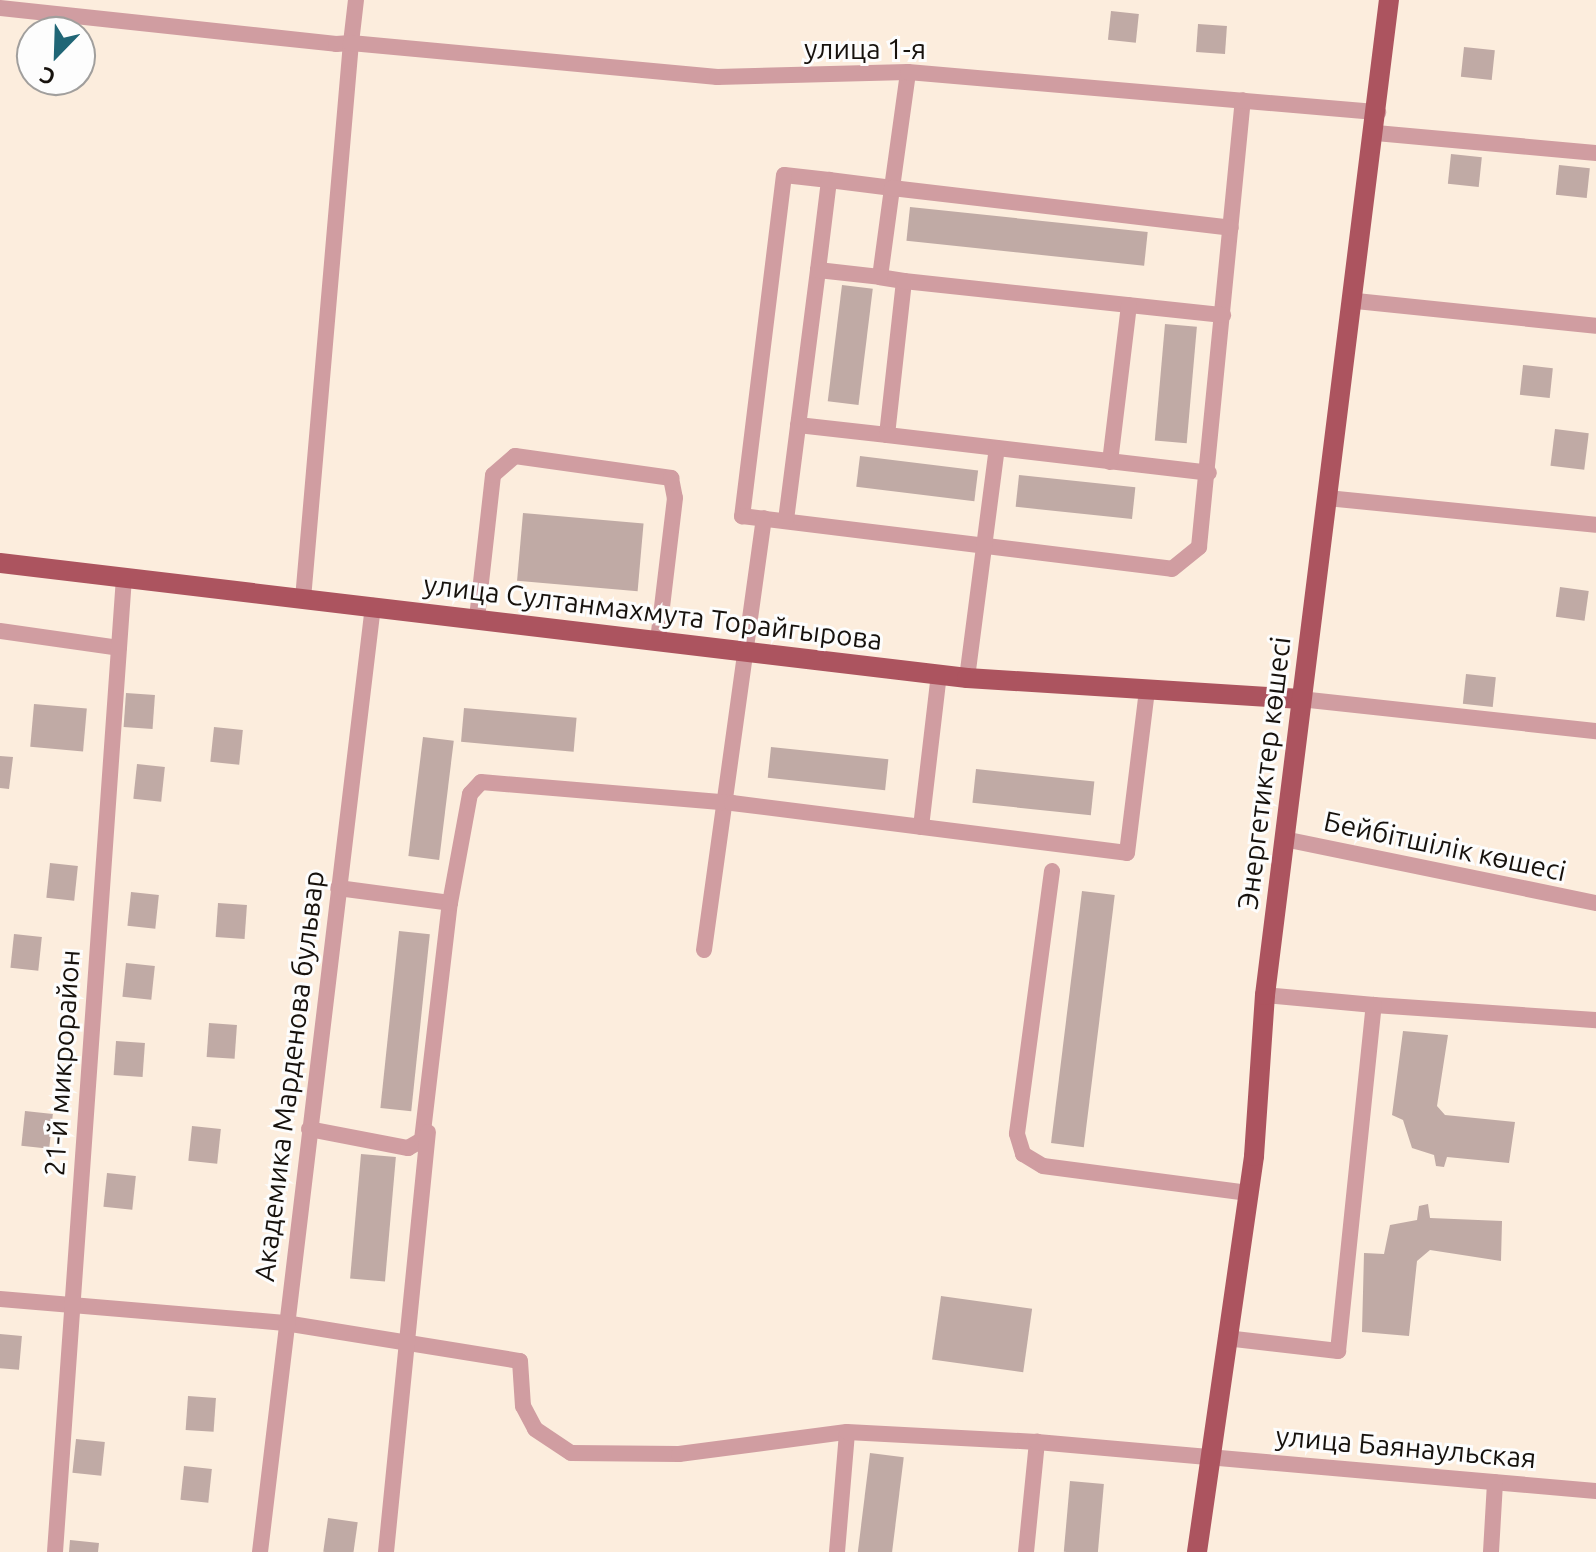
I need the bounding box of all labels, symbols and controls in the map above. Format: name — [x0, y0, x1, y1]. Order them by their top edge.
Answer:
north arrow — [16, 16, 96, 96]
street label: улица 1-я — [804, 32, 926, 66]
text: С — [36, 62, 59, 91]
street label: улица Султанмахмута Торайгырова — [422, 567, 884, 657]
street label: Энергетиктер көшесі — [1231, 635, 1297, 911]
street label: Бейбітшілік көшесі — [1321, 804, 1569, 888]
street label: Академика Марденова бульвар — [247, 869, 331, 1283]
street label: 21-й микрорайон — [37, 949, 87, 1177]
street label: улица Баянаульская — [1274, 1419, 1538, 1475]

